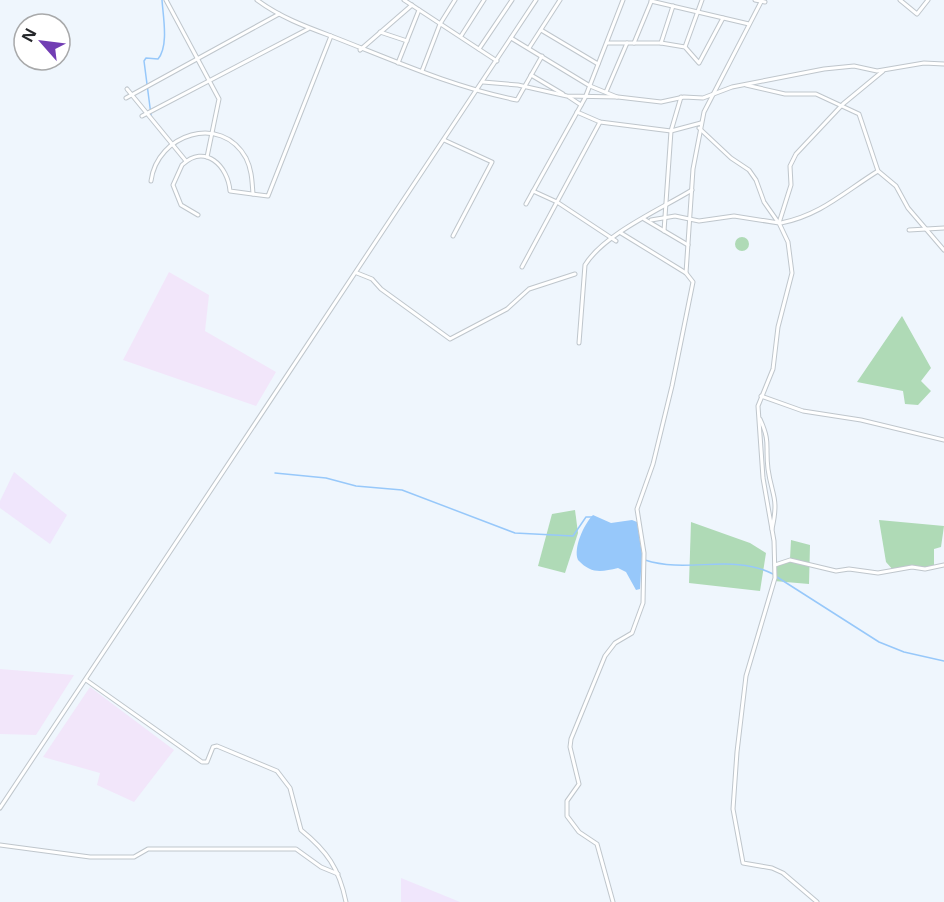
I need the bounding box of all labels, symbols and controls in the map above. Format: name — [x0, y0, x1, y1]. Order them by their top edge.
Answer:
north arrow — [12, 12, 72, 72]
text: N — [16, 24, 42, 46]

